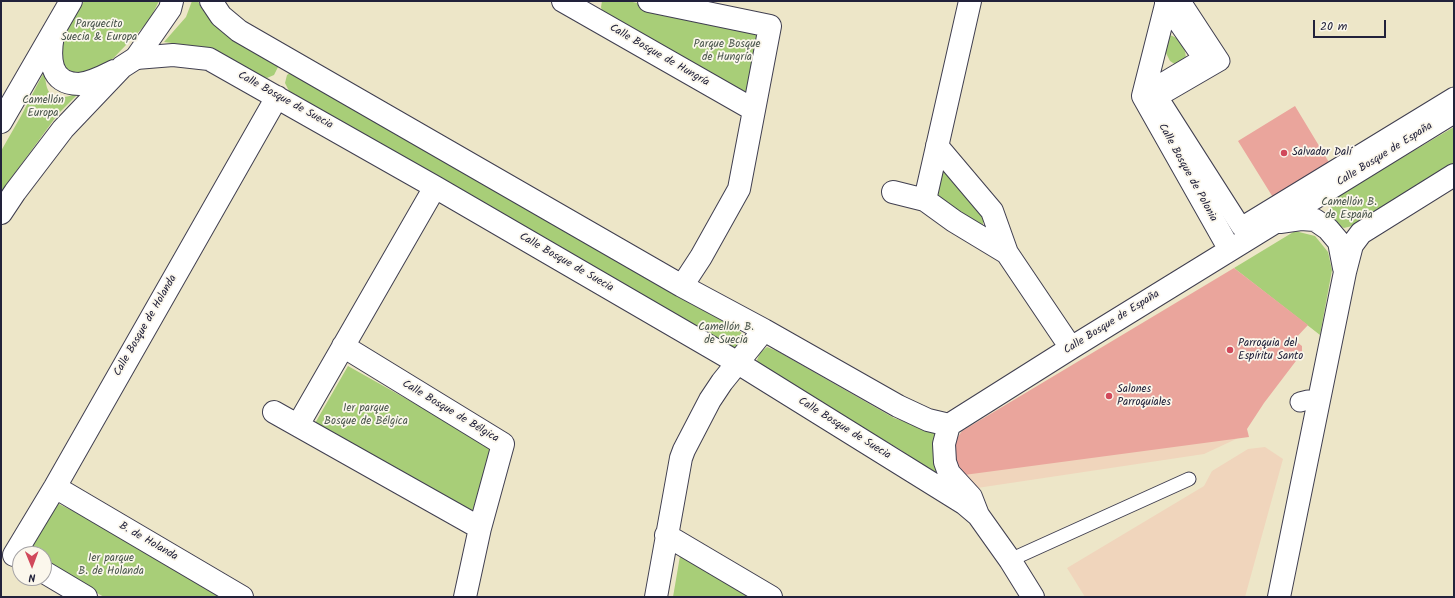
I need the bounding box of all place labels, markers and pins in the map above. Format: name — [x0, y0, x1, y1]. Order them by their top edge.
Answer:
place label: Salvador Dalí — [1292, 146, 1352, 160]
marker: Salvador Dalí — [1279, 148, 1289, 158]
place label: Parroquia del Espíritu Santo — [1238, 337, 1303, 363]
marker: Parroquia del Espíritu Santo — [1225, 345, 1235, 355]
place label: Salones Parroquiales — [1117, 383, 1171, 409]
marker: Salones Parroquiales — [1104, 391, 1114, 401]

